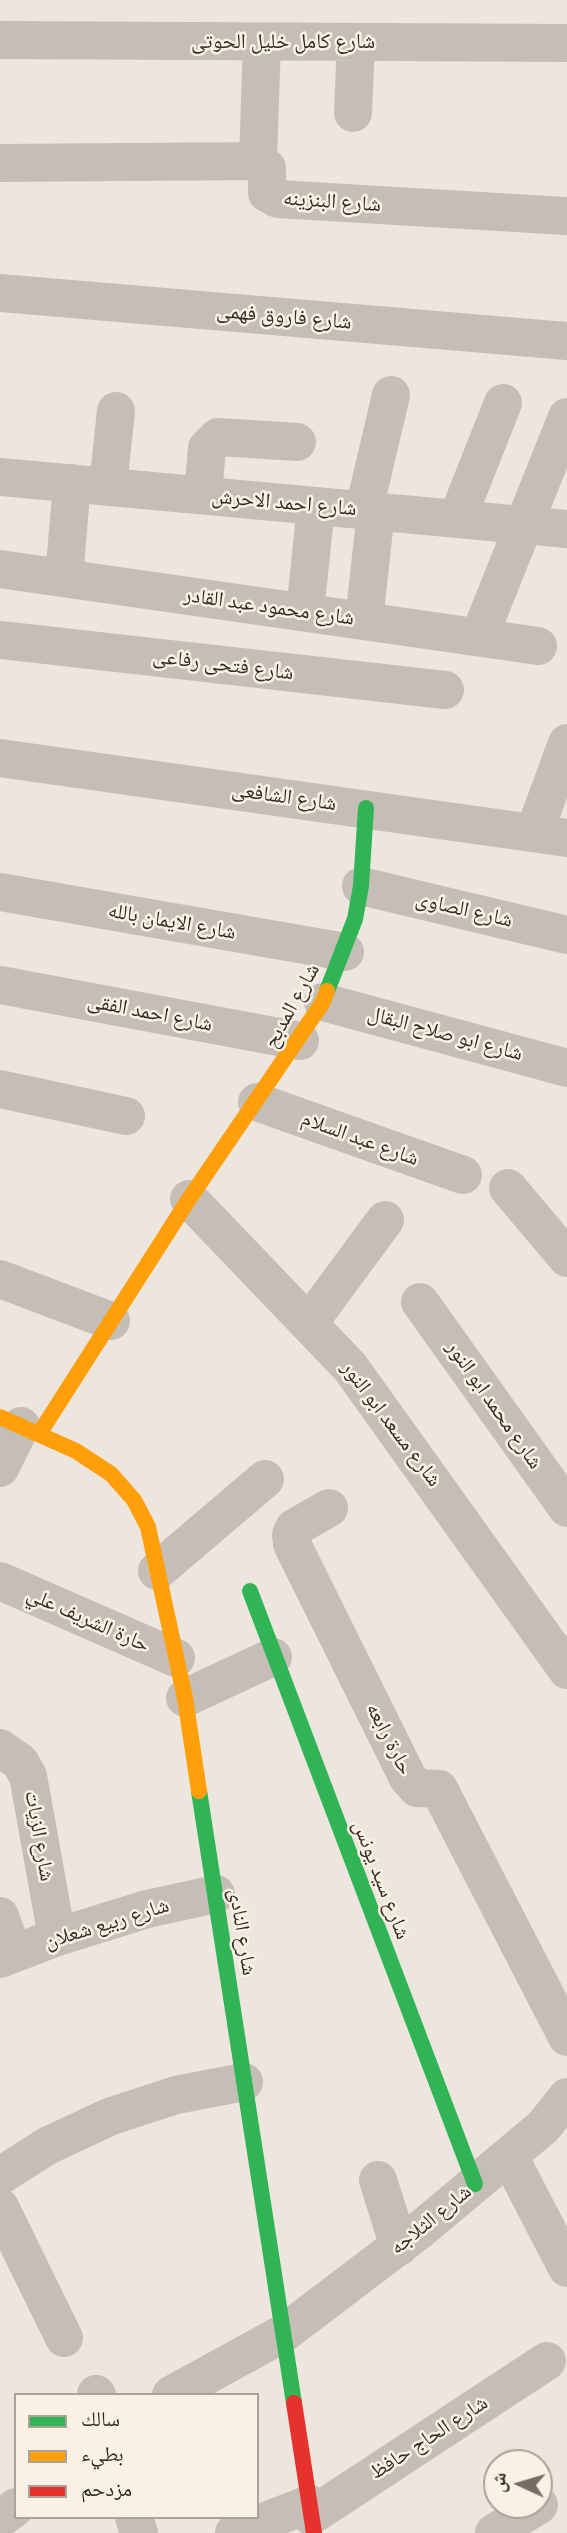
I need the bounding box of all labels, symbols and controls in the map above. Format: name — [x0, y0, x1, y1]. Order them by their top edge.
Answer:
street label: شارع كامل خليل الحوتى — [191, 29, 375, 55]
street label: شارع البنزينه — [282, 186, 382, 218]
street label: شارع فاروق فهمى — [215, 299, 353, 335]
street label: شارع احمد الاحرش — [210, 484, 358, 522]
street label: شارع محمود عبد القادر — [182, 583, 356, 631]
street label: شارع فتحى رفاعى — [151, 644, 295, 686]
street label: شارع الشافعى — [230, 777, 338, 817]
street label: شارع الصاوى — [413, 887, 515, 933]
street label: شارع الايمان بالله — [106, 898, 238, 946]
street label: شارع المدبح — [259, 959, 325, 1053]
street label: شارع احمد الفقى — [85, 989, 215, 1037]
street label: شارع ابو صلاح البقال — [365, 1001, 525, 1067]
street label: شارع عبد السلام — [298, 1106, 422, 1172]
street label: شارع محمد ابو النور — [440, 1336, 548, 1474]
street label: شارع مسعد ابو النور — [336, 1356, 446, 1492]
street label: حارة الشريف علي — [23, 1582, 153, 1658]
street label: حارة رابعه — [360, 1699, 418, 1779]
street label: شارع الزيات — [19, 1789, 59, 1883]
street label: شارع سيد يونس — [347, 1817, 415, 1943]
street label: شارع النادى — [223, 1887, 261, 1977]
street label: شارع ربيع شعلان — [42, 1893, 172, 1955]
street label: شارع الثلاجه — [385, 2180, 477, 2260]
street label: شارع الحاج حافظ — [365, 2390, 493, 2486]
legend — [14, 2393, 259, 2519]
text: سالك — [81, 2406, 120, 2432]
text: بطيء — [81, 2441, 124, 2467]
north arrow — [483, 2449, 553, 2519]
text: ش — [486, 2472, 511, 2494]
text: مزدحم — [81, 2476, 132, 2502]

